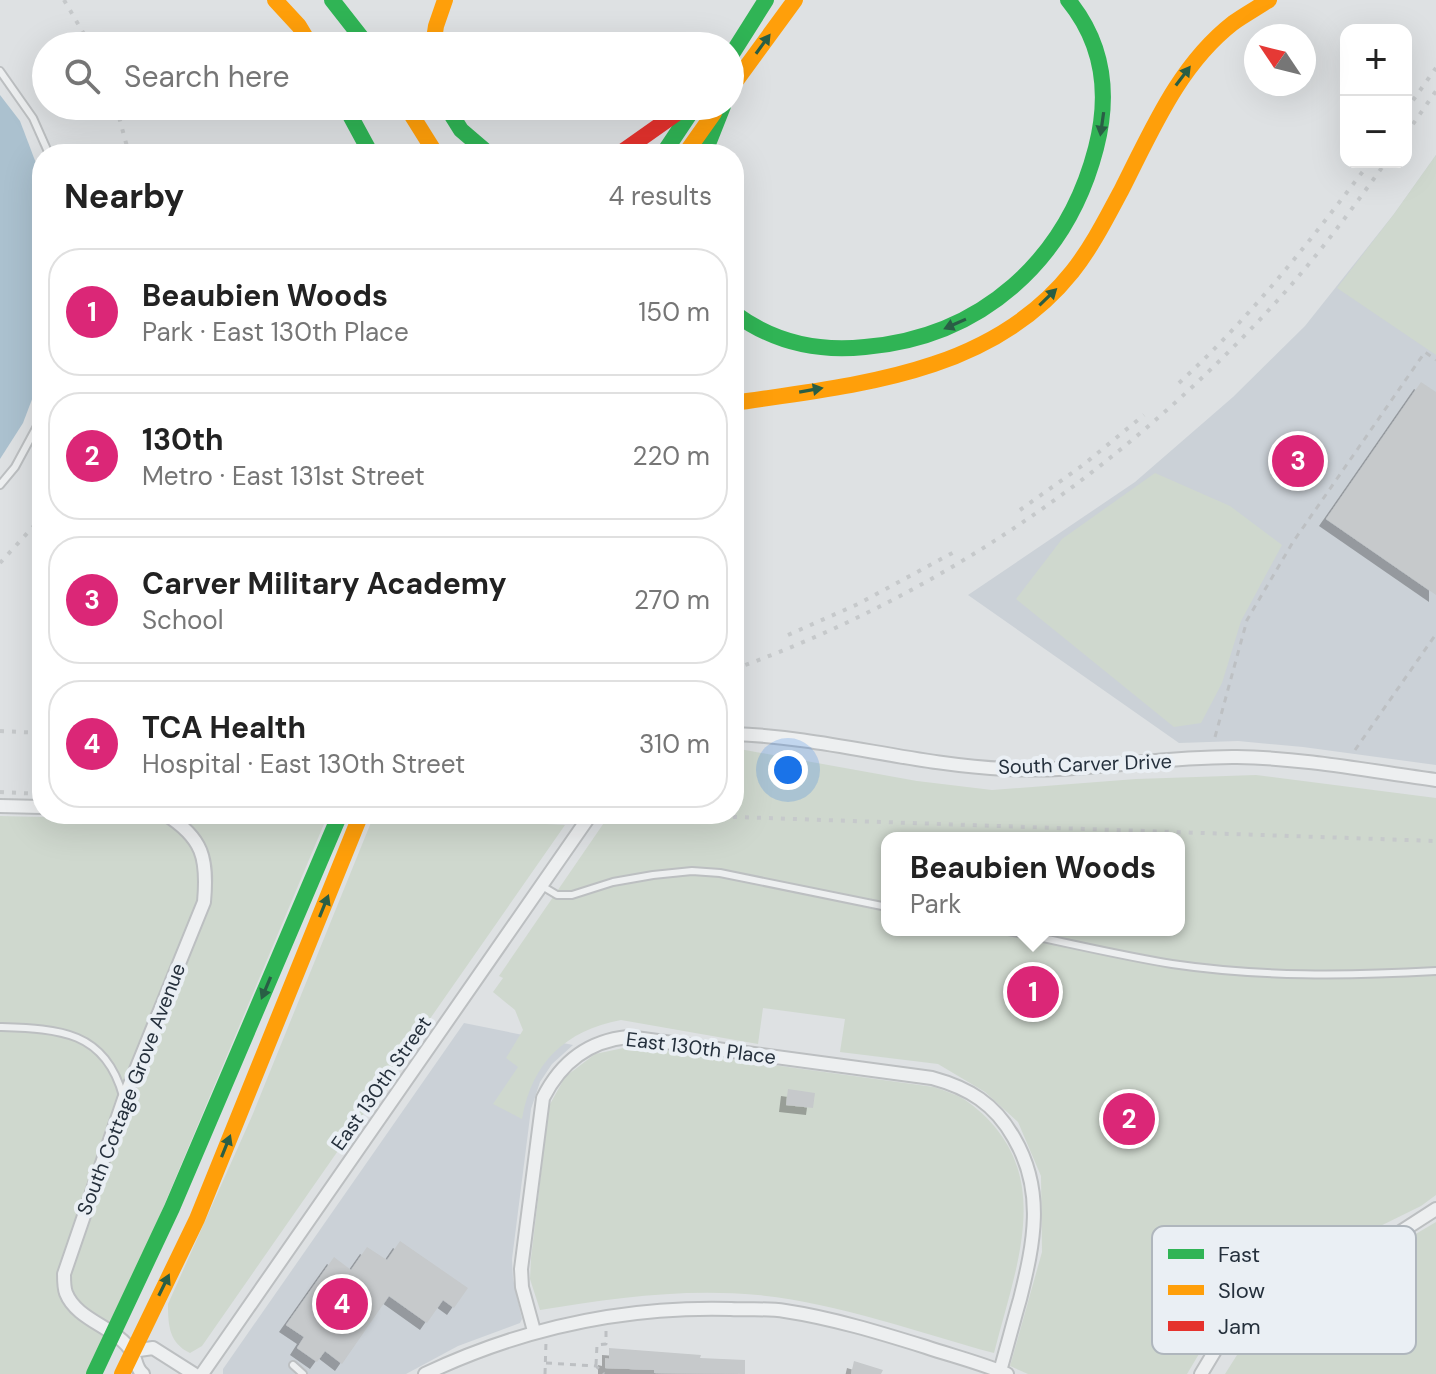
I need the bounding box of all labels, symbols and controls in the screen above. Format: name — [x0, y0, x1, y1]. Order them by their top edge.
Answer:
north arrow — [1244, 24, 1316, 96]
map controls — [1340, 24, 1412, 168]
button: + — [1340, 24, 1412, 96]
search box — [32, 32, 744, 120]
one-way arrow — [755, 33, 771, 55]
icon: search — [60, 54, 104, 98]
text: Search here — [124, 57, 290, 96]
one-way arrow — [1174, 66, 1190, 86]
button: − — [1340, 96, 1412, 168]
one-way arrow — [1095, 112, 1107, 137]
text: Nearby — [64, 174, 184, 219]
text: 4 results — [608, 179, 712, 213]
text: Beaubien Woods — [142, 276, 388, 315]
one-way arrow — [1038, 288, 1057, 307]
text: 1 — [87, 295, 97, 329]
text: 150 m — [638, 295, 710, 329]
text: Park · East 130th Place — [142, 315, 409, 349]
one-way arrow — [943, 318, 966, 331]
one-way arrow — [799, 384, 824, 396]
text: 130th — [142, 420, 224, 459]
pin: 3 — [1272, 431, 1324, 491]
text: 2 — [84, 439, 100, 473]
text: 220 m — [632, 439, 710, 473]
text: Metro · East 131st Street — [142, 459, 425, 493]
text: Carver Military Academy — [142, 564, 507, 603]
text: 3 — [84, 583, 100, 617]
text: 270 m — [634, 583, 710, 617]
text: School — [142, 603, 224, 637]
text: TCA Health — [142, 708, 306, 747]
text: 4 — [84, 727, 100, 761]
text: 310 m — [639, 727, 710, 761]
text: Hospital · East 130th Street — [142, 747, 465, 781]
street label: South Carver Drive — [998, 748, 1172, 780]
your location — [768, 750, 808, 790]
popup — [881, 832, 1185, 936]
text: Beaubien Woods — [910, 848, 1156, 887]
text: Park — [910, 887, 961, 921]
one-way arrow — [318, 893, 331, 917]
street label: South Cottage Grove Avenue — [71, 959, 191, 1219]
pin: 1 — [1007, 962, 1059, 1022]
one-way arrow — [260, 976, 273, 999]
street label: East 130th Street — [325, 1011, 437, 1155]
street label: East 130th Place — [624, 1026, 778, 1070]
pin: 2 — [1103, 1089, 1155, 1149]
one-way arrow — [220, 1134, 233, 1158]
legend — [1152, 1226, 1416, 1354]
text: Fast — [1218, 1240, 1260, 1269]
one-way arrow — [158, 1273, 171, 1296]
pin: 4 — [316, 1274, 368, 1334]
text: Slow — [1218, 1276, 1265, 1305]
text: Jam — [1218, 1312, 1261, 1341]

